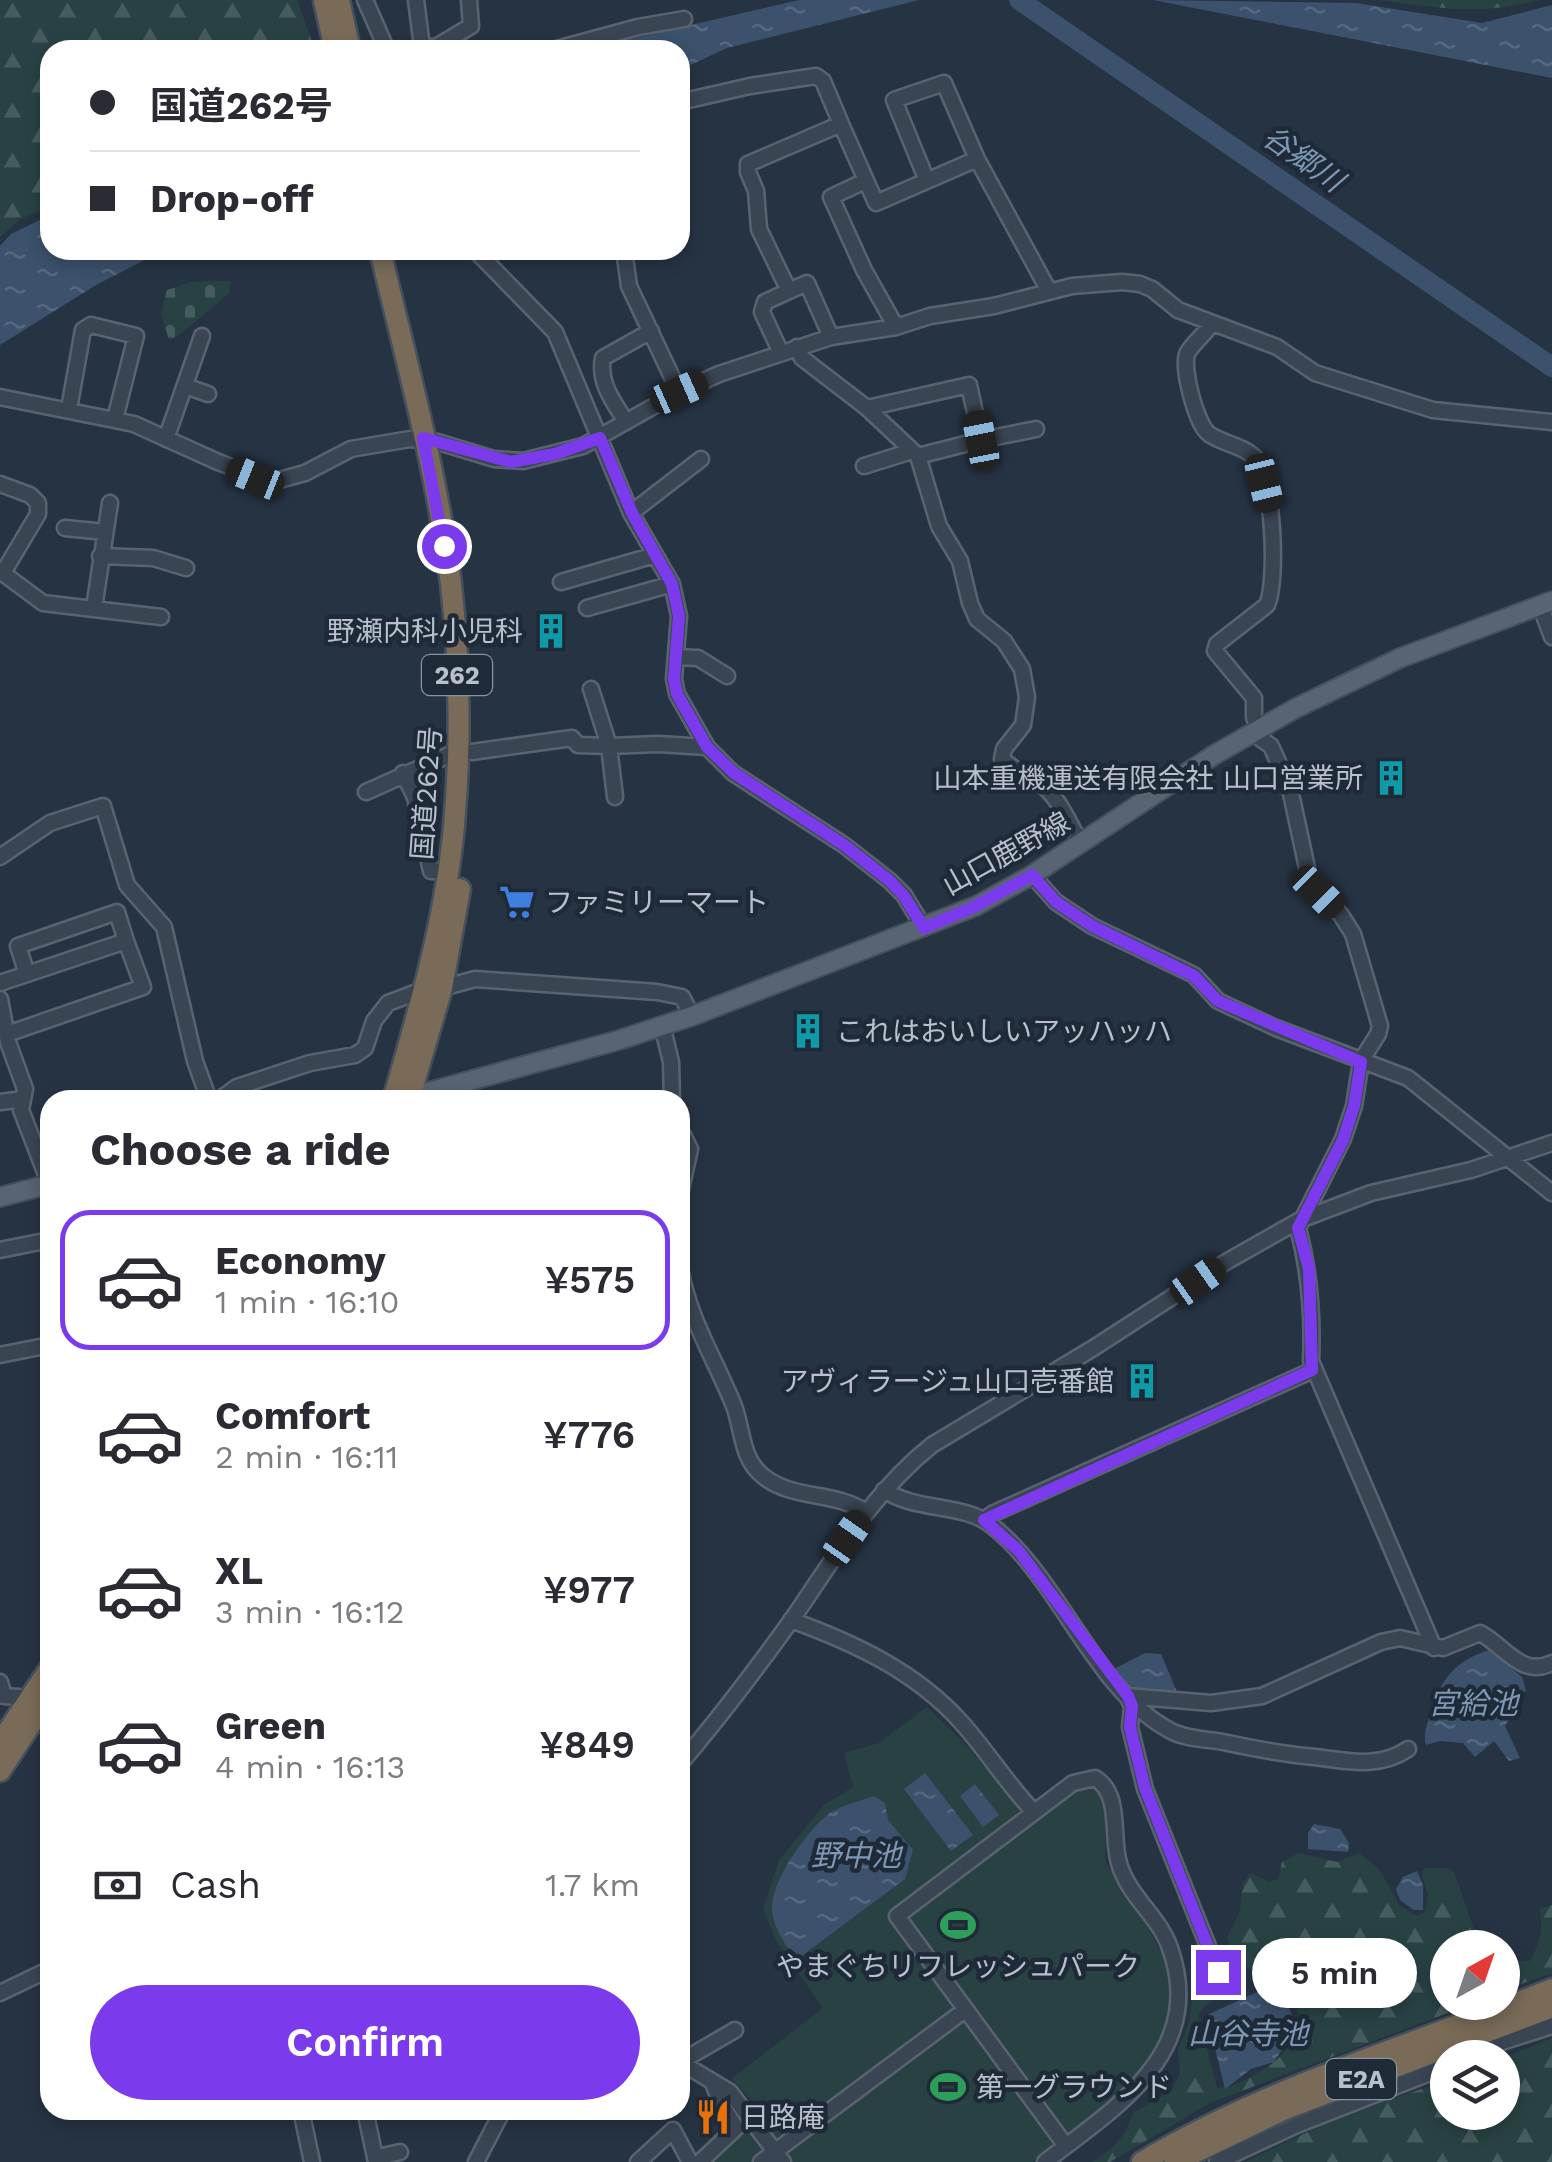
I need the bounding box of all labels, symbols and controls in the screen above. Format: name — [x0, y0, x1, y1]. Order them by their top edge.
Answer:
text: 国道262号 — [150, 84, 333, 128]
water label: 谷郷川 — [1256, 118, 1353, 200]
text: Drop-off — [150, 177, 314, 221]
car — [645, 366, 713, 418]
car — [961, 408, 1001, 472]
car — [1242, 450, 1286, 516]
car — [222, 453, 288, 503]
route start — [422, 524, 467, 569]
building icon: 野瀬内科小児科 — [532, 612, 570, 650]
place label: 野瀬内科小児科 — [327, 615, 523, 648]
road number: 262 — [422, 655, 492, 695]
street label: 国道262号 — [405, 725, 448, 861]
building icon: 山本重機運送有限会社 山口営業所 — [1372, 759, 1410, 797]
place label: 山本重機運送有限会社 山口営業所 — [933, 762, 1363, 795]
street label: 山口鹿野線 — [937, 805, 1075, 902]
car — [1286, 860, 1350, 924]
supermarket icon: ファミリーマート — [498, 883, 536, 921]
place label: ファミリーマート — [545, 886, 769, 919]
building icon: これはおいしいアッハッハ — [789, 1012, 827, 1050]
place label: これはおいしいアッハッハ — [836, 1015, 1172, 1048]
text: Choose a ride — [90, 1123, 390, 1176]
icon: car — [95, 1235, 185, 1325]
text: Economy — [215, 1239, 386, 1283]
car — [1165, 1252, 1231, 1310]
text: ¥575 — [545, 1258, 635, 1302]
text: 1 min · 16:10 — [215, 1283, 399, 1321]
building icon: アヴィラージュ山口壱番館 — [1123, 1362, 1161, 1400]
place label: アヴィラージュ山口壱番館 — [781, 1365, 1114, 1398]
icon: car — [95, 1390, 185, 1480]
text: Comfort — [215, 1394, 370, 1438]
text: ¥776 — [543, 1413, 635, 1457]
text: 2 min · 16:11 — [215, 1438, 398, 1476]
car — [818, 1505, 876, 1571]
icon: car — [95, 1545, 185, 1635]
text: XL — [215, 1549, 263, 1593]
text: ¥977 — [543, 1568, 635, 1612]
text: 3 min · 16:12 — [215, 1593, 404, 1631]
water label: 宮給池 — [1428, 1686, 1521, 1721]
icon: car — [95, 1700, 185, 1790]
text: Green — [215, 1704, 326, 1748]
text: ¥849 — [539, 1723, 635, 1767]
text: 4 min · 16:13 — [215, 1748, 405, 1786]
water label: 野中池 — [811, 1838, 904, 1873]
icon: cash — [90, 1858, 145, 1913]
text: Cash — [170, 1863, 261, 1907]
text: 1.7 km — [545, 1866, 640, 1904]
sports icon: やまぐちリフレッシュパーク — [939, 1906, 977, 1944]
north arrow — [1430, 1930, 1520, 2020]
map controls — [1430, 1930, 1520, 2130]
callout: 5 min — [1253, 1937, 1418, 2007]
place label: やまぐちリフレッシュパーク — [776, 1950, 1140, 1983]
route end — [1196, 1950, 1241, 1995]
text: 5 min — [1291, 1954, 1378, 1992]
button: Confirm — [90, 1985, 640, 2100]
water label: 山谷寺池 — [1188, 2016, 1311, 2051]
button: layers — [1430, 2040, 1520, 2130]
road number: E2A — [1326, 2059, 1396, 2099]
sports icon: 第一グラウンド — [929, 2068, 967, 2106]
place label: 第一グラウンド — [976, 2071, 1172, 2104]
restaurant icon: 日路庵 — [694, 2098, 732, 2136]
place label: 日路庵 — [741, 2101, 825, 2134]

